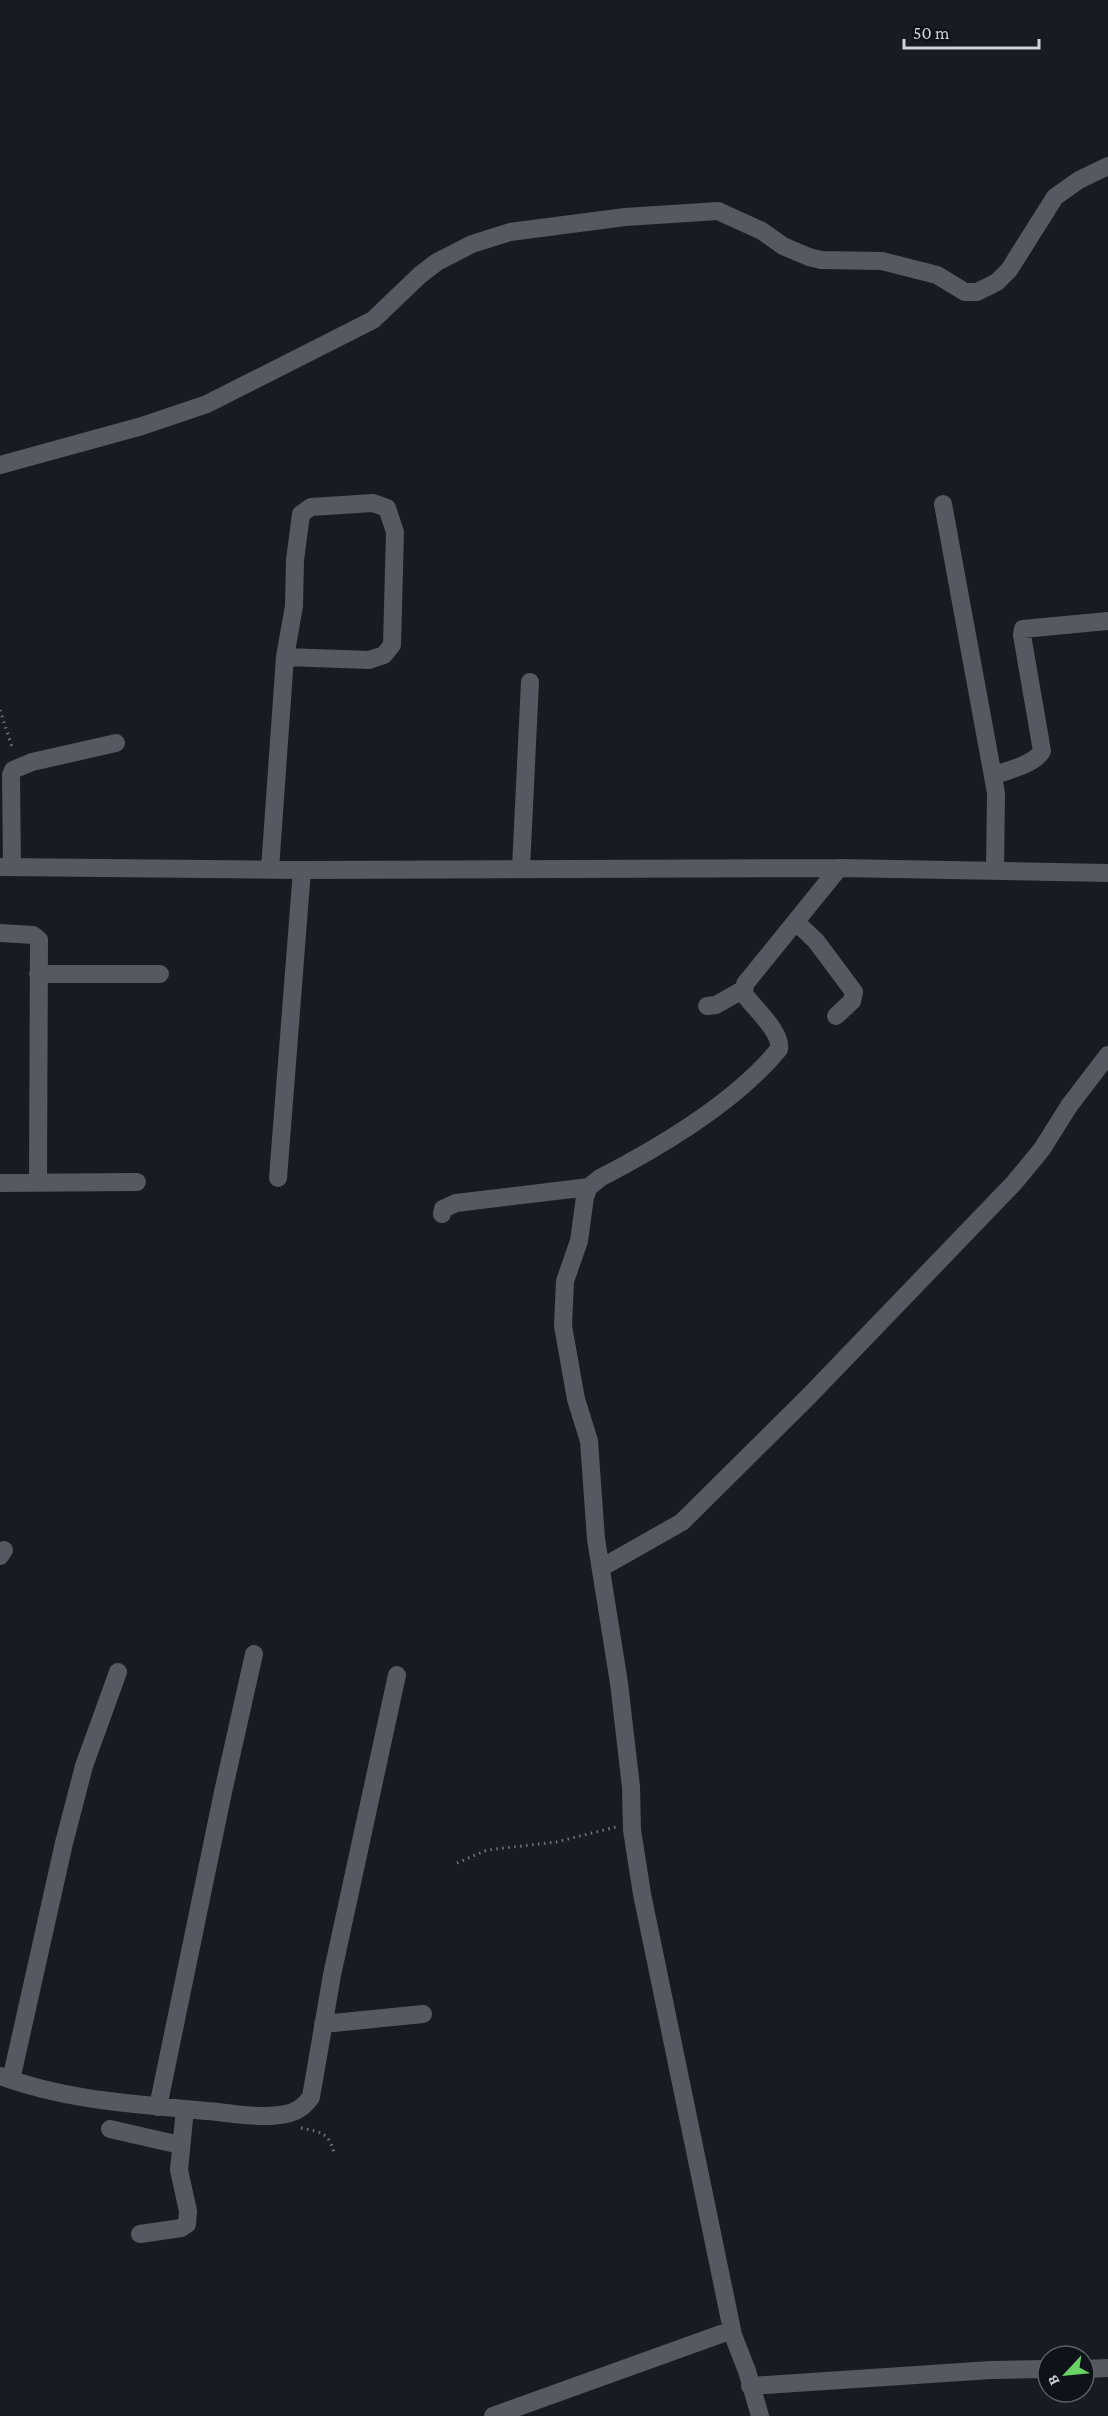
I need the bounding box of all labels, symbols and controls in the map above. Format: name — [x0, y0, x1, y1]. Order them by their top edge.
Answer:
scale bar — [904, 12, 1039, 50]
text: 50 m — [913, 23, 950, 43]
north arrow — [1036, 2344, 1096, 2404]
text: B — [1043, 2372, 1063, 2388]

